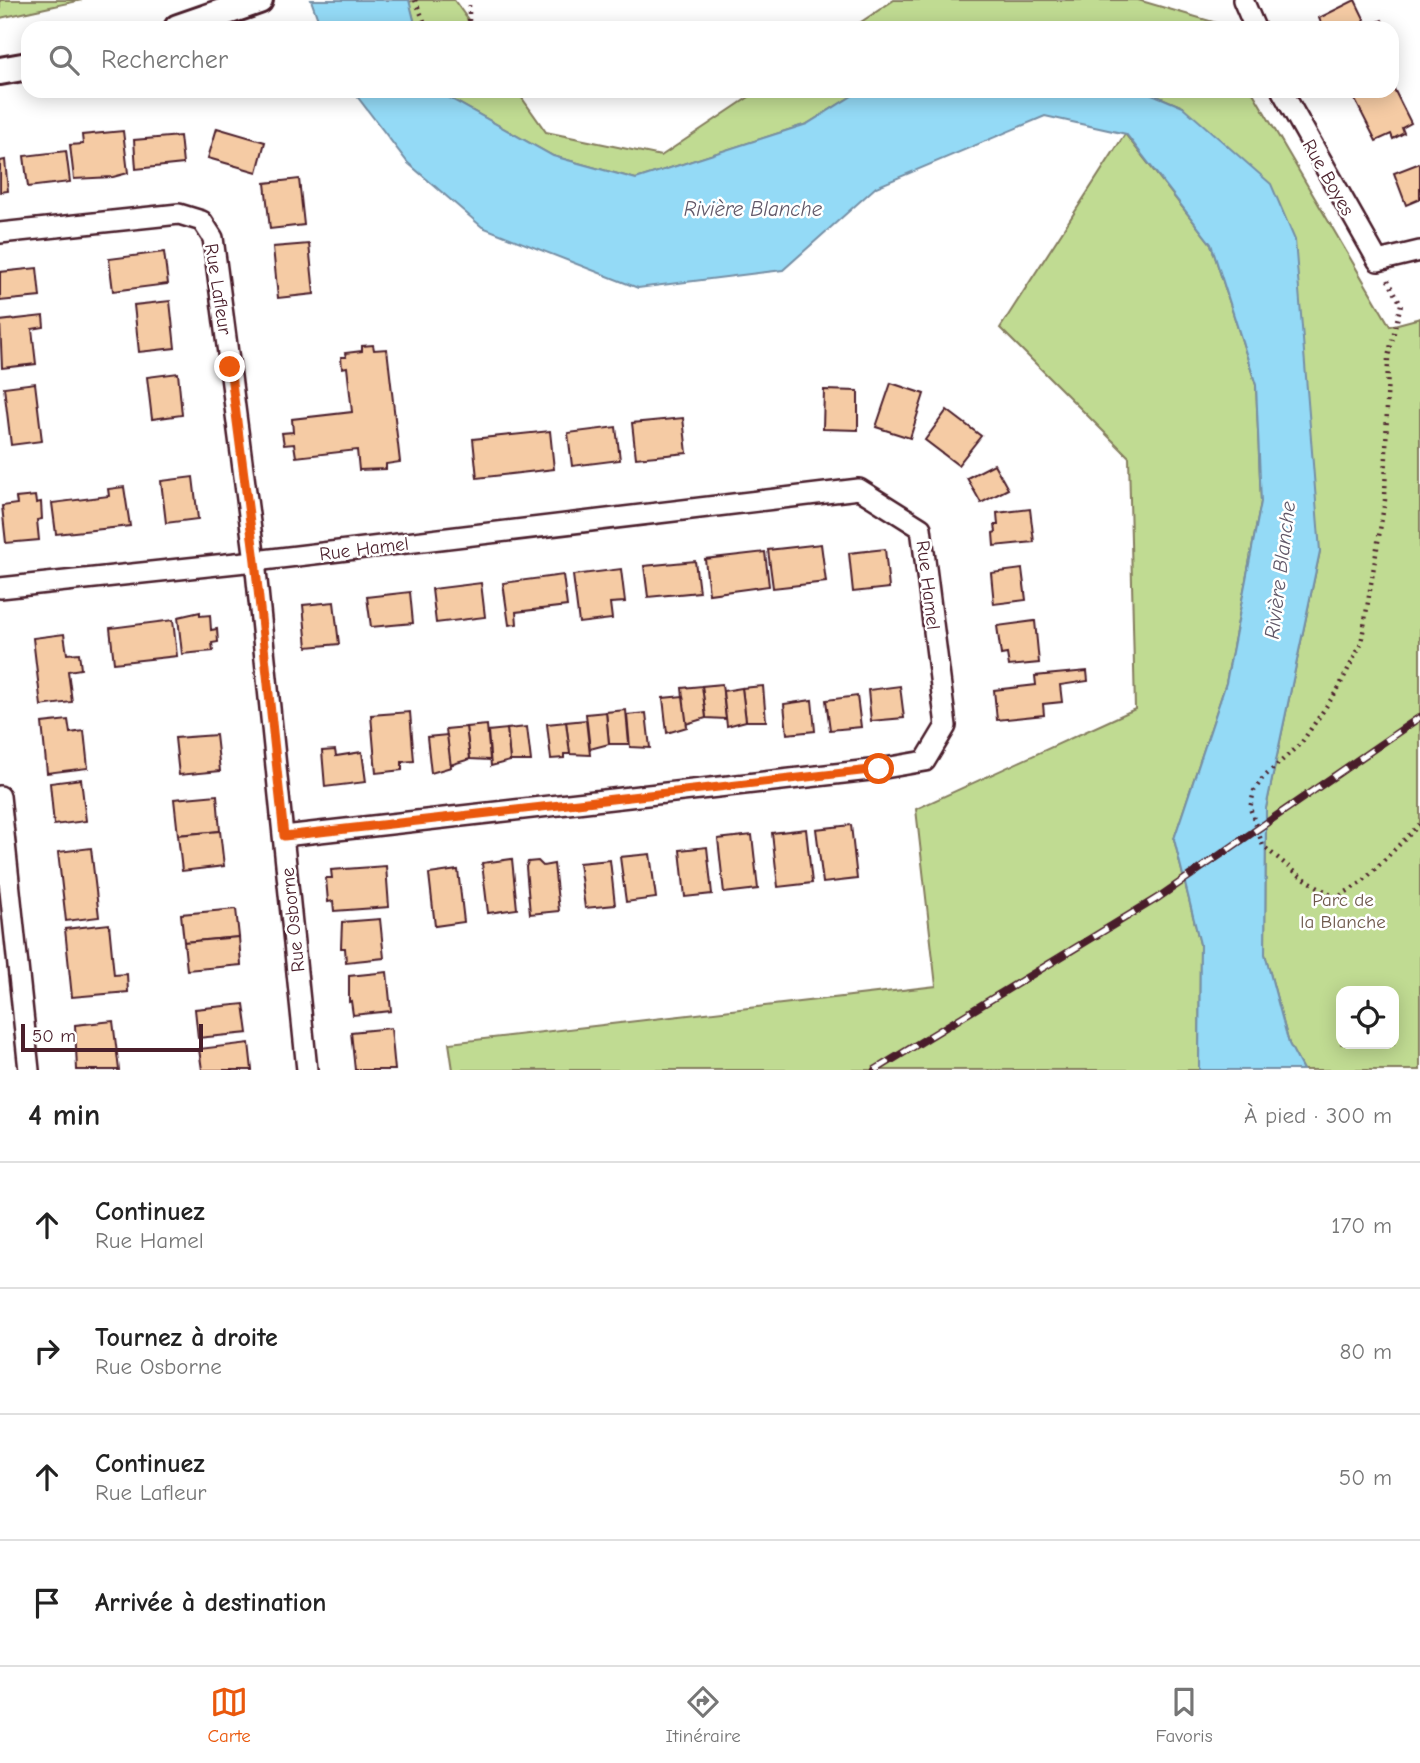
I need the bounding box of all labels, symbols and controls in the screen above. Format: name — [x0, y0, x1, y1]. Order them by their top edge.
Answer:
search box — [21, 21, 1399, 98]
icon: search — [45, 41, 83, 79]
text: Rechercher — [101, 45, 228, 75]
street label: Rue Boyes — [1298, 136, 1359, 220]
water label: Rivière Blanche — [684, 197, 823, 221]
street label: Rue Lafleur — [200, 242, 236, 337]
route end — [214, 351, 245, 382]
water label: Rivière Blanche — [1260, 499, 1300, 640]
street label: Rue Hamel — [318, 533, 410, 565]
street label: Rue Hamel — [912, 539, 944, 631]
route start — [863, 753, 894, 784]
street label: Rue Osborne — [277, 867, 309, 973]
park label: Parc de la Blanche — [1300, 889, 1386, 933]
map controls — [1336, 986, 1399, 1049]
button: locate — [1336, 986, 1399, 1049]
scale bar — [21, 1021, 203, 1053]
text: 50 m — [32, 1025, 76, 1047]
text: 4 min — [28, 1098, 100, 1133]
text: À pied · 300 m — [1244, 1102, 1392, 1129]
text: Continuez — [95, 1197, 205, 1227]
icon: ahead — [28, 1206, 66, 1244]
text: 170 m — [1331, 1212, 1392, 1239]
text: Rue Hamel — [95, 1227, 204, 1254]
text: Tournez à droite — [95, 1323, 278, 1353]
icon: right — [28, 1332, 66, 1370]
text: 80 m — [1339, 1338, 1392, 1365]
text: Rue Osborne — [95, 1353, 222, 1380]
text: Continuez — [95, 1449, 205, 1479]
icon: ahead — [28, 1458, 66, 1496]
text: 50 m — [1339, 1464, 1392, 1491]
text: Rue Lafleur — [95, 1479, 207, 1506]
icon: arrive — [28, 1584, 66, 1622]
text: Arrivée à destination — [95, 1588, 326, 1618]
tab: Carte — [207, 1683, 251, 1747]
tab: Itinéraire — [666, 1683, 741, 1747]
tab: Favoris — [1156, 1683, 1213, 1747]

